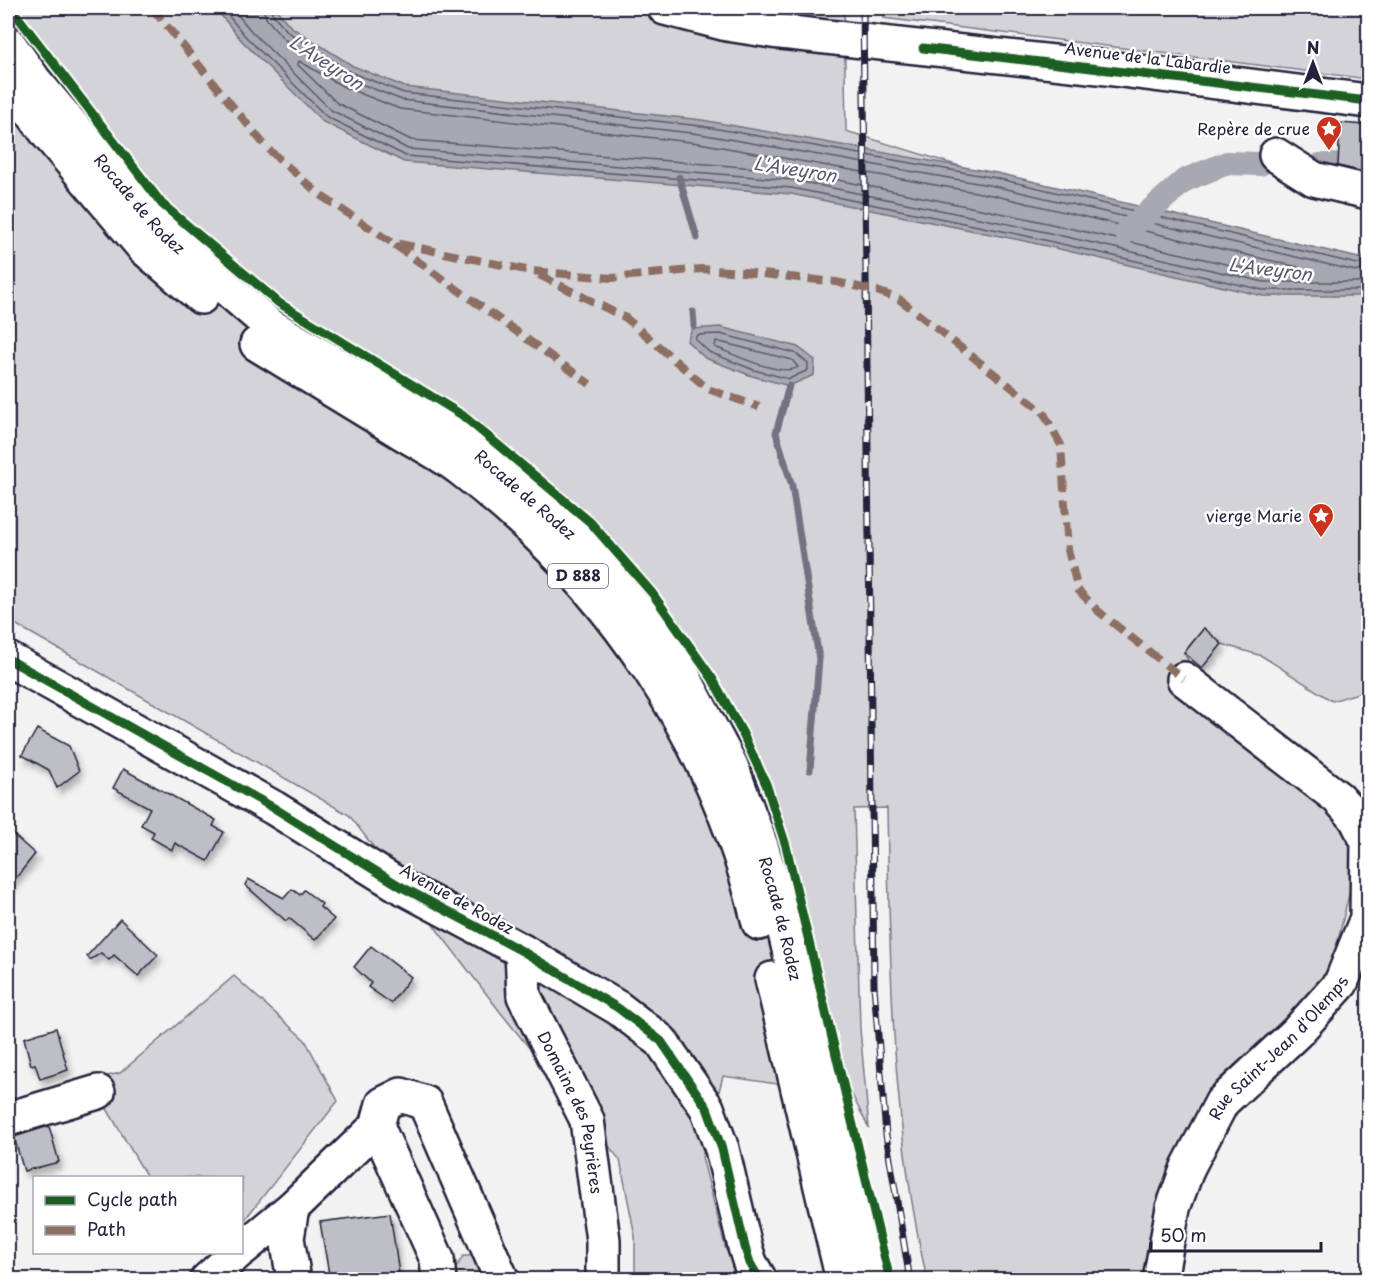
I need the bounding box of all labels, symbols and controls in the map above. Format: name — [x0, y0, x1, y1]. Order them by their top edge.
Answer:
water label: L'Aveyron — [284, 28, 370, 96]
north arrow — [1283, 33, 1343, 93]
street label: Avenue de la Labardie — [1064, 35, 1233, 79]
text: N — [1307, 35, 1319, 59]
place icon: Repère de crue — [1314, 114, 1344, 152]
place label: Repère de crue — [1197, 116, 1310, 140]
street label: Rocade de Rodez — [89, 148, 191, 259]
water label: L'Aveyron — [752, 149, 840, 189]
water label: L'Aveyron — [1227, 250, 1314, 287]
street label: Rocade de Rodez — [470, 443, 582, 545]
place icon: vierge Marie — [1306, 501, 1336, 539]
place label: vierge Marie — [1206, 503, 1302, 527]
road number: D 888 — [548, 564, 608, 588]
street label: Rocade de Rodez — [754, 853, 809, 983]
street label: Avenue de Rodez — [396, 857, 519, 939]
street label: Rue Saint-Jean d'Olemps — [1202, 973, 1353, 1124]
street label: Domaine des Peyrières — [533, 1026, 610, 1195]
legend — [33, 1176, 243, 1254]
text: Cycle path — [87, 1185, 178, 1212]
text: Path — [87, 1215, 126, 1242]
scale bar — [1151, 1215, 1320, 1253]
text: 50 m — [1160, 1221, 1207, 1248]

